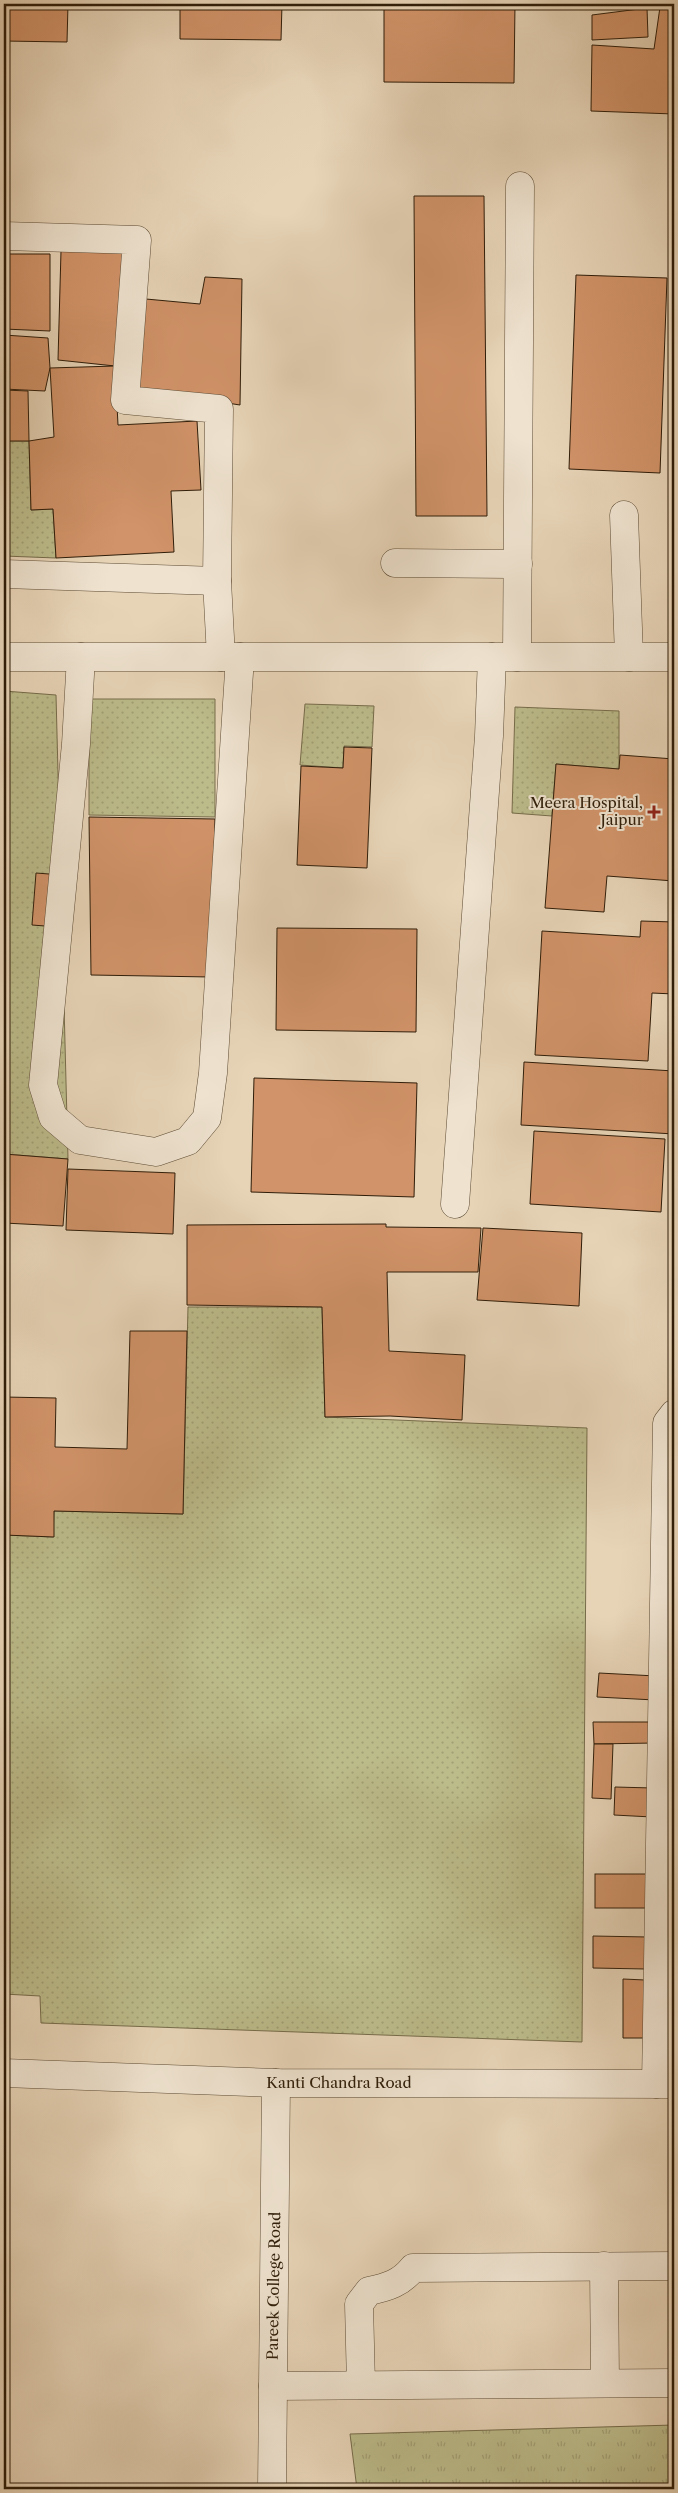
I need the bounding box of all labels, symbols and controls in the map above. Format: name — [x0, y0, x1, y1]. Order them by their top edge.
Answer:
place label: Meera Hospital, Jaipur — [530, 793, 644, 829]
marker: Meera Hospital, Jaipur — [647, 805, 661, 819]
street label: Kanti Chandra Road — [266, 2073, 412, 2092]
street label: Pareek College Road — [263, 2212, 284, 2360]

